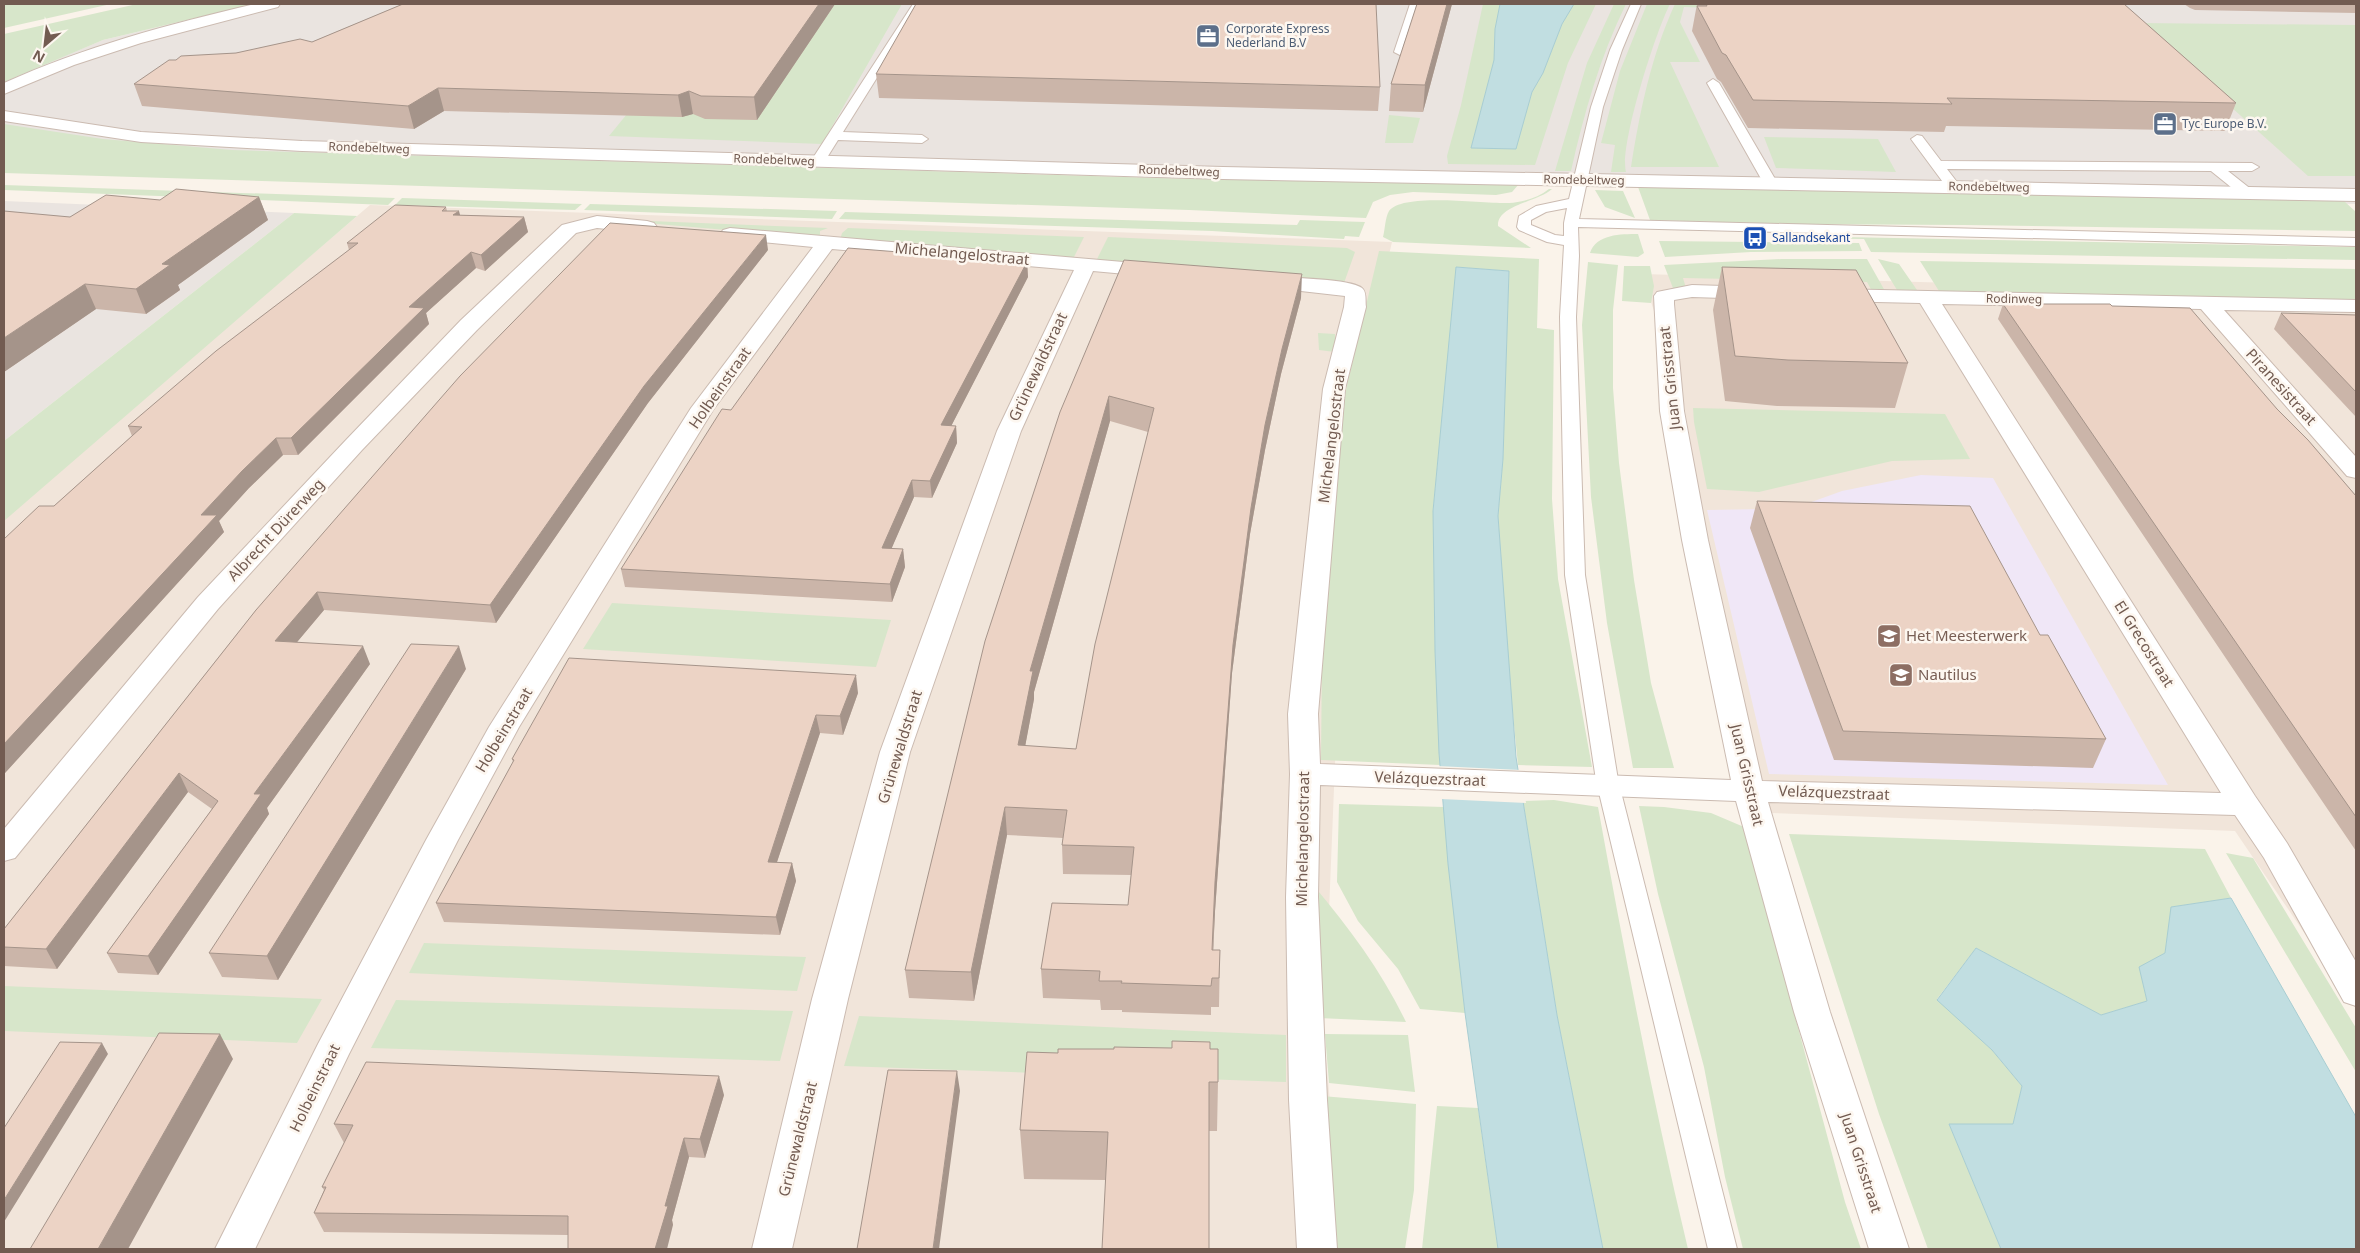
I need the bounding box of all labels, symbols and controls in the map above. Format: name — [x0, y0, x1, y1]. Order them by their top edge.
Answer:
north arrow — [20, 20, 70, 70]
place label: Corporate Express Nederland B.V — [1226, 20, 1330, 51]
office icon: Corporate Express Nederland B.V — [1195, 23, 1221, 49]
text: N — [29, 46, 48, 68]
office icon: Tyc Europe B.V. — [2152, 111, 2178, 137]
place label: Tyc Europe B.V. — [2182, 115, 2267, 132]
street label: Rondebeltweg — [328, 138, 410, 157]
street label: Rondebeltweg — [733, 150, 815, 169]
street label: Rondebeltweg — [1138, 161, 1220, 180]
street label: Rondebeltweg — [1543, 170, 1625, 189]
street label: Rondebeltweg — [1948, 177, 2030, 196]
bus stop icon: Sallandsekant — [1742, 225, 1768, 251]
place label: Sallandsekant — [1772, 229, 1851, 246]
street label: Michelangelostraat — [894, 237, 1031, 269]
street label: Rodinweg — [1986, 290, 2042, 307]
street label: Grünewaldstraat — [1003, 308, 1071, 424]
street label: Juan Grisstraat — [1654, 325, 1685, 433]
street label: Holbeinstraat — [684, 342, 755, 432]
street label: Piranesistraat — [2242, 344, 2322, 429]
street label: Michelangelostraat — [1313, 367, 1349, 504]
street label: Albrecht Dürerweg — [223, 474, 328, 585]
street label: El Grecostraat — [2110, 596, 2180, 691]
school or university icon: Het Meesterwerk — [1876, 623, 1902, 649]
place label: Het Meesterwerk — [1906, 625, 2027, 645]
school or university icon: Nautilus — [1888, 662, 1914, 688]
place label: Nautilus — [1918, 664, 1977, 684]
street label: Holbeinstraat — [470, 683, 537, 776]
street label: Grünewaldstraat — [872, 687, 926, 806]
street label: Juan Grisstraat — [1726, 720, 1770, 828]
street label: Velázquezstraat — [1374, 766, 1486, 790]
street label: Michelangelostraat — [1291, 771, 1313, 907]
street label: Velázquezstraat — [1778, 780, 1890, 804]
street label: Holbeinstraat — [284, 1040, 344, 1135]
street label: Grünewaldstraat — [773, 1079, 821, 1198]
street label: Juan Grisstraat — [1836, 1108, 1888, 1216]

